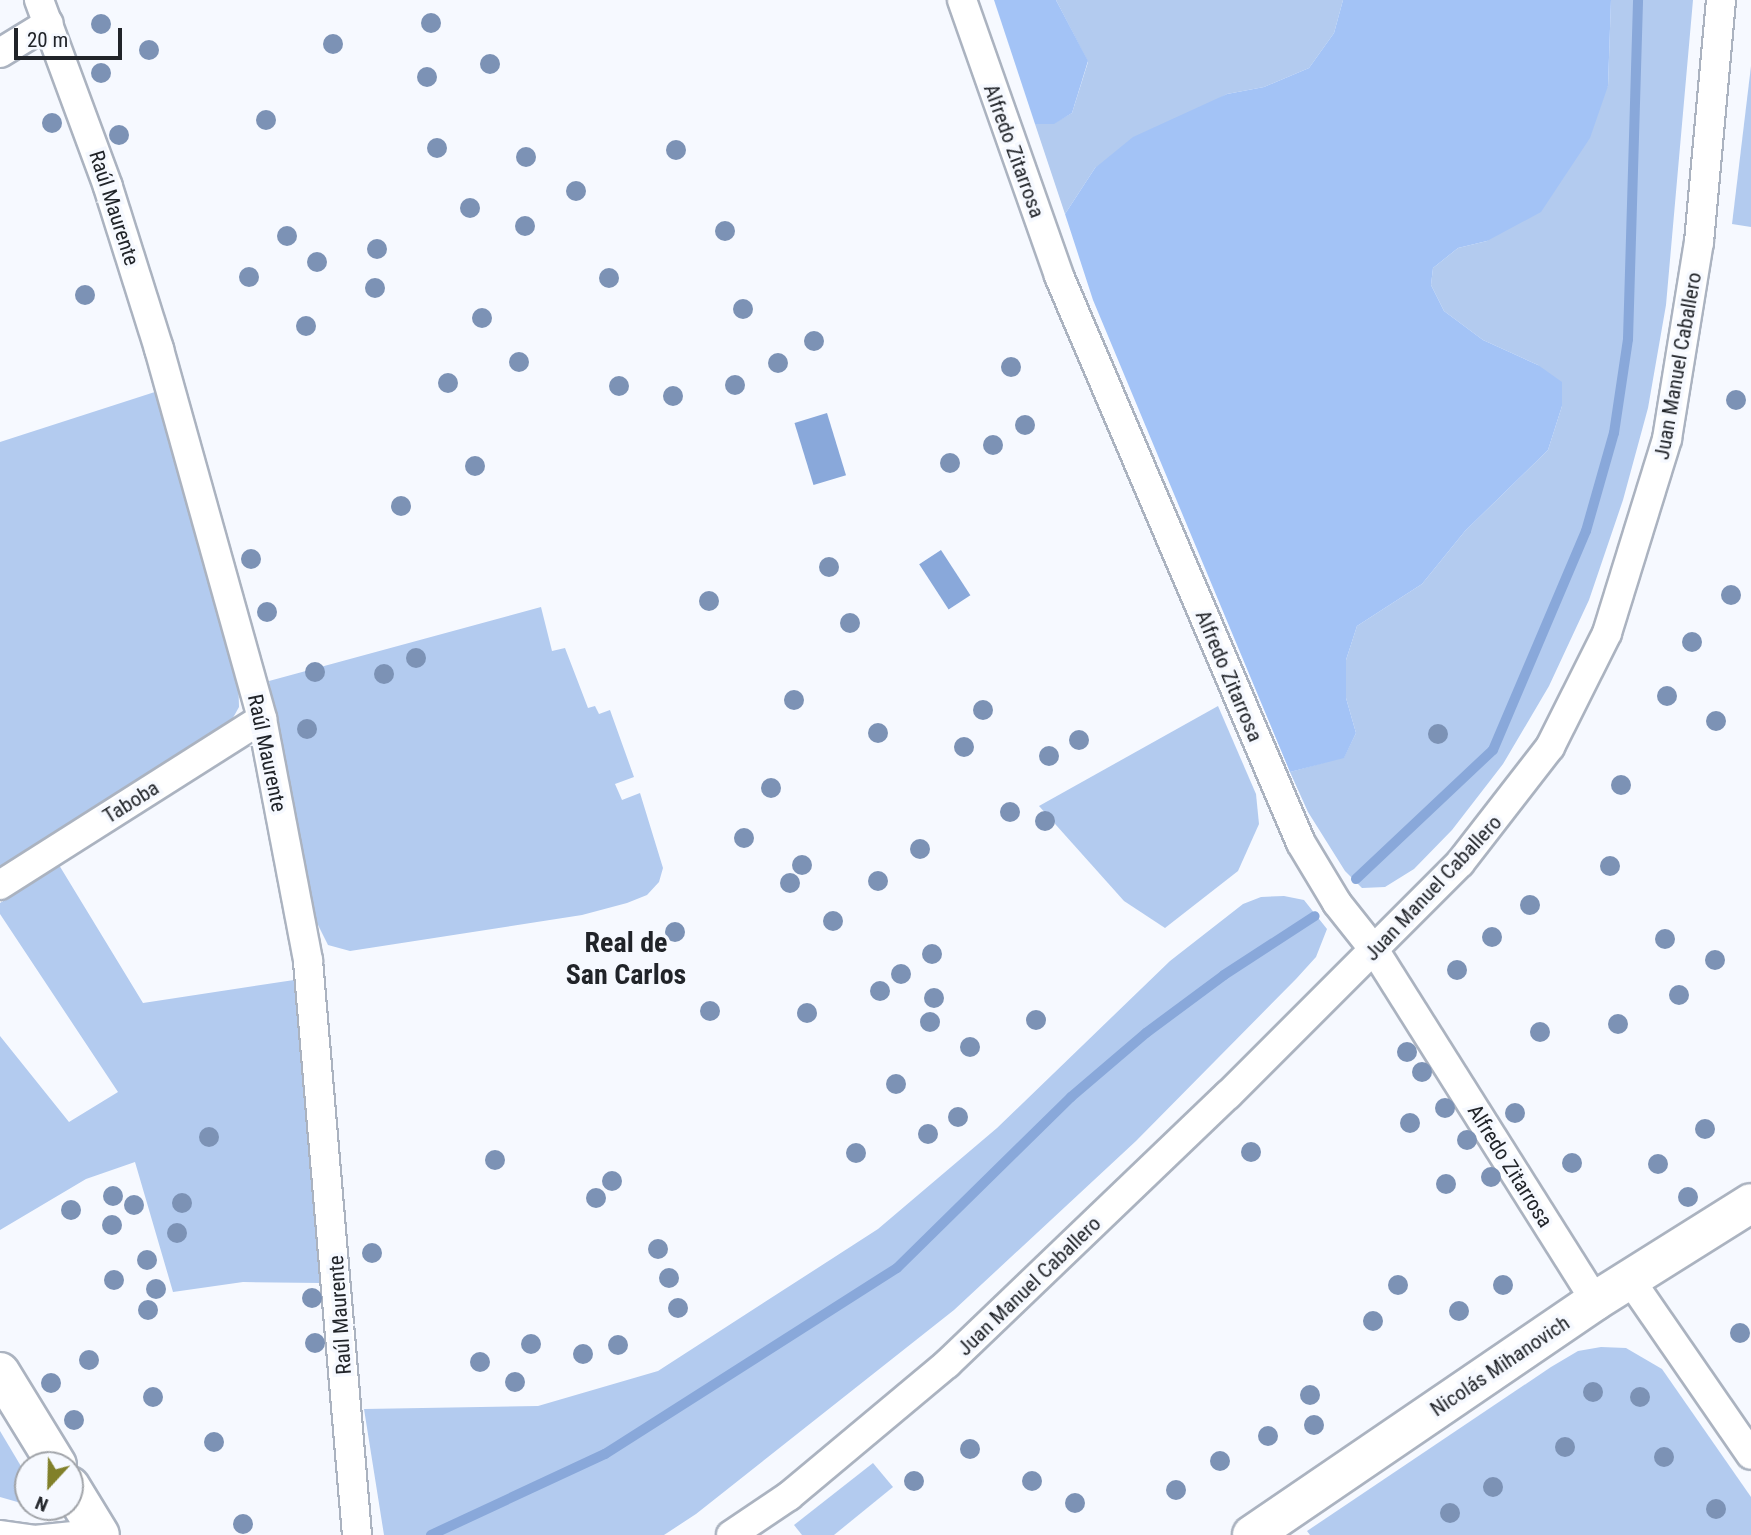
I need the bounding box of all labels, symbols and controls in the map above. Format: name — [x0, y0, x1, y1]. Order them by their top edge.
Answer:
scale bar — [18, 14, 126, 58]
text: 20 m — [27, 28, 68, 52]
street label: Alfredo Zitarrosa — [978, 81, 1050, 221]
street label: Raúl Maurente — [84, 147, 144, 269]
street label: Juan Manuel Caballero — [1649, 270, 1707, 462]
street label: Alfredo Zitarrosa — [1190, 607, 1268, 745]
street label: Raúl Maurente — [242, 692, 292, 814]
street label: Taboba — [98, 775, 164, 829]
street label: Juan Manuel Caballero — [1359, 810, 1507, 966]
district label: Real de San Carlos — [566, 926, 686, 992]
street label: Alfredo Zitarrosa — [1462, 1100, 1558, 1232]
street label: Juan Manuel Caballero — [952, 1211, 1106, 1361]
street label: Raúl Maurente — [323, 1255, 357, 1375]
street label: Nicolás Mihanovich — [1426, 1310, 1574, 1422]
north arrow — [14, 1451, 84, 1521]
text: N — [32, 1491, 51, 1517]

